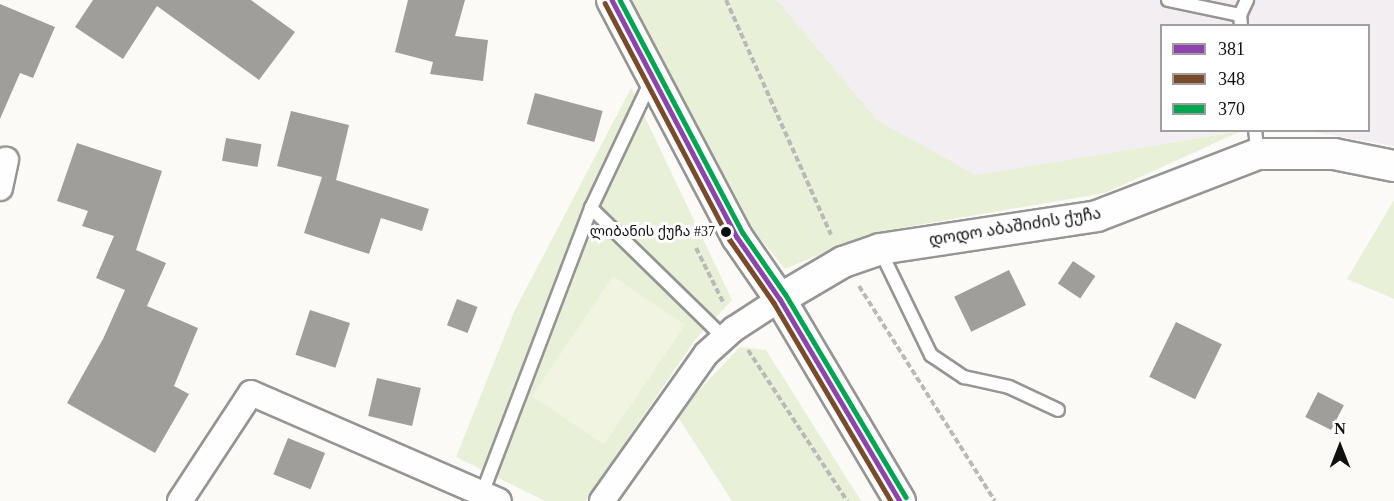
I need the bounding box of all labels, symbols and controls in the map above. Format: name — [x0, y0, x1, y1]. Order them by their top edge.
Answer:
legend — [1160, 24, 1370, 132]
text: 381 — [1218, 39, 1245, 59]
text: 348 — [1218, 69, 1245, 89]
text: 370 — [1218, 99, 1245, 119]
street label: დოდო აბაშიძის ქუჩა — [928, 204, 1102, 250]
place label: ლიბანის ქუჩა #37 — [590, 224, 715, 240]
marker: ლიბანის ქუჩა #37 — [720, 226, 732, 238]
north arrow — [1310, 417, 1370, 477]
text: N — [1334, 420, 1346, 437]

